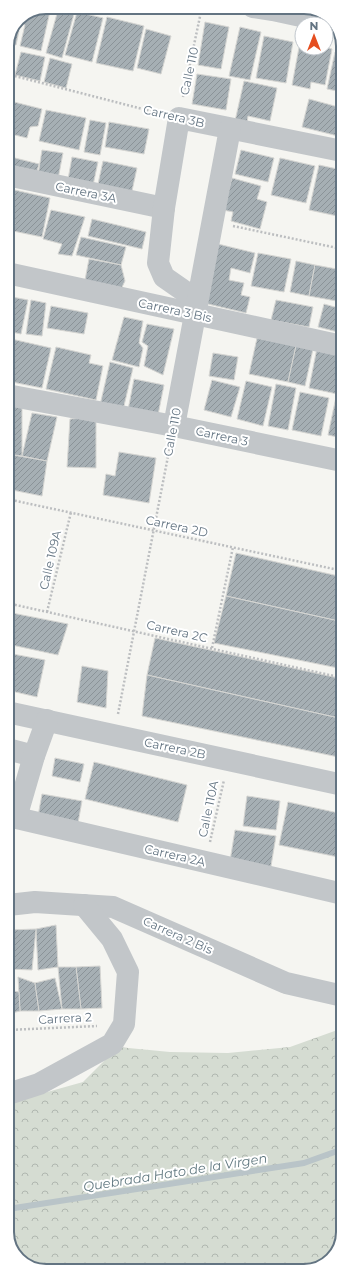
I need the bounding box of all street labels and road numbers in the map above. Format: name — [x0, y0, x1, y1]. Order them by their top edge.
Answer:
street label: Calle 110 — [177, 45, 201, 97]
street label: Carrera 3B — [142, 102, 206, 130]
street label: Carrera 3A — [54, 178, 118, 206]
street label: Carrera 3 Bis — [137, 295, 213, 325]
street label: Calle 110 — [160, 406, 184, 457]
street label: Carrera 3 — [194, 423, 250, 449]
street label: Carrera 2D — [144, 512, 210, 540]
street label: Calle 109A — [36, 528, 64, 591]
street label: Carrera 2C — [145, 617, 209, 645]
street label: Carrera 2B — [143, 734, 207, 762]
street label: Calle 110A — [195, 779, 221, 839]
street label: Carrera 2A — [143, 841, 207, 869]
street label: Carrera 2 Bis — [141, 913, 215, 957]
street label: Carrera 2 — [38, 1009, 92, 1027]

